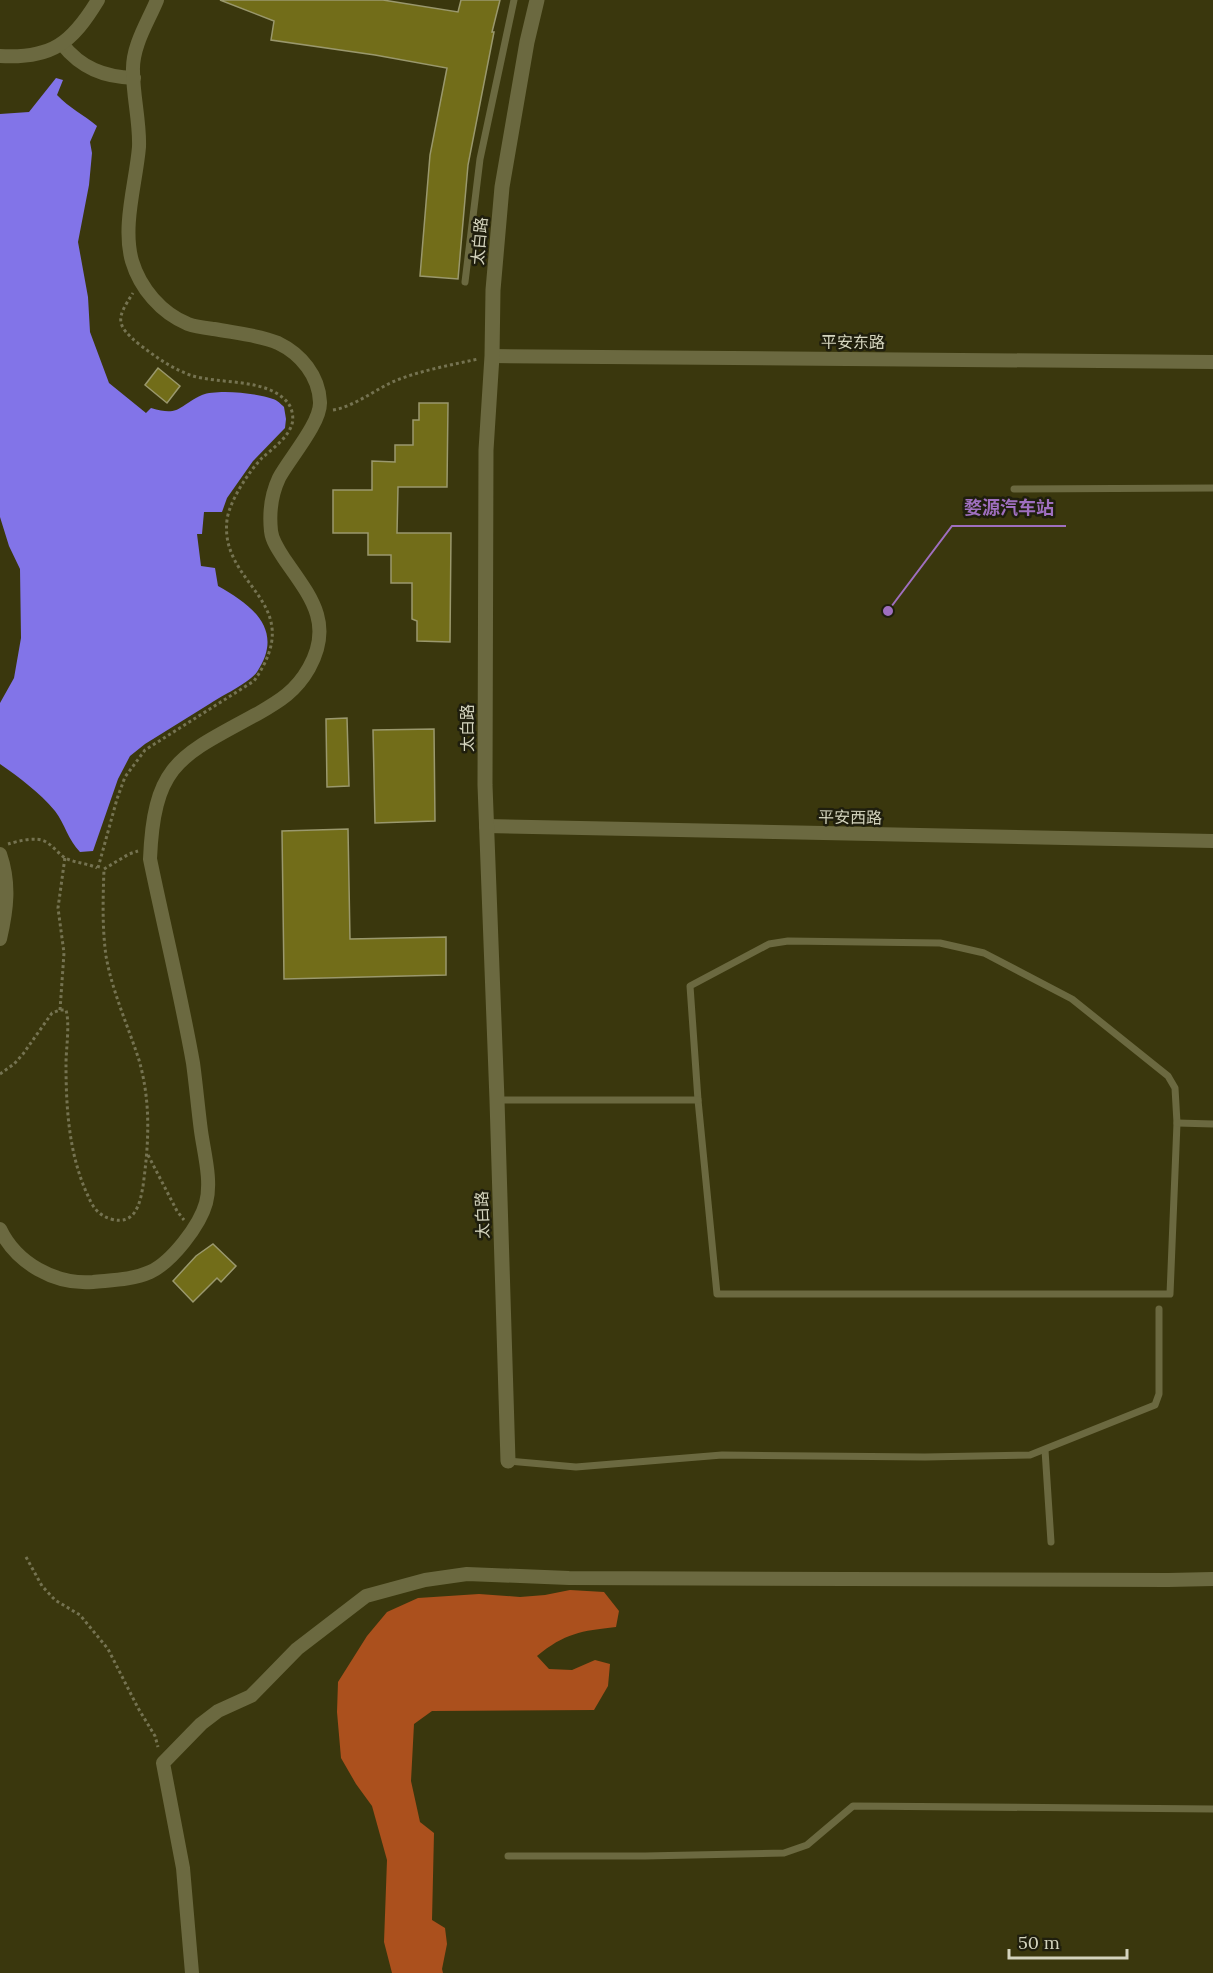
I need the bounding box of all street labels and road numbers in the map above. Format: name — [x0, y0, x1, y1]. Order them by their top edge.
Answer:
street label: 太白路 — [467, 216, 491, 266]
street label: 平安东路 — [821, 332, 885, 352]
street label: 太白路 — [457, 704, 477, 752]
street label: 平安西路 — [818, 806, 882, 828]
street label: 太白路 — [471, 1191, 493, 1239]

